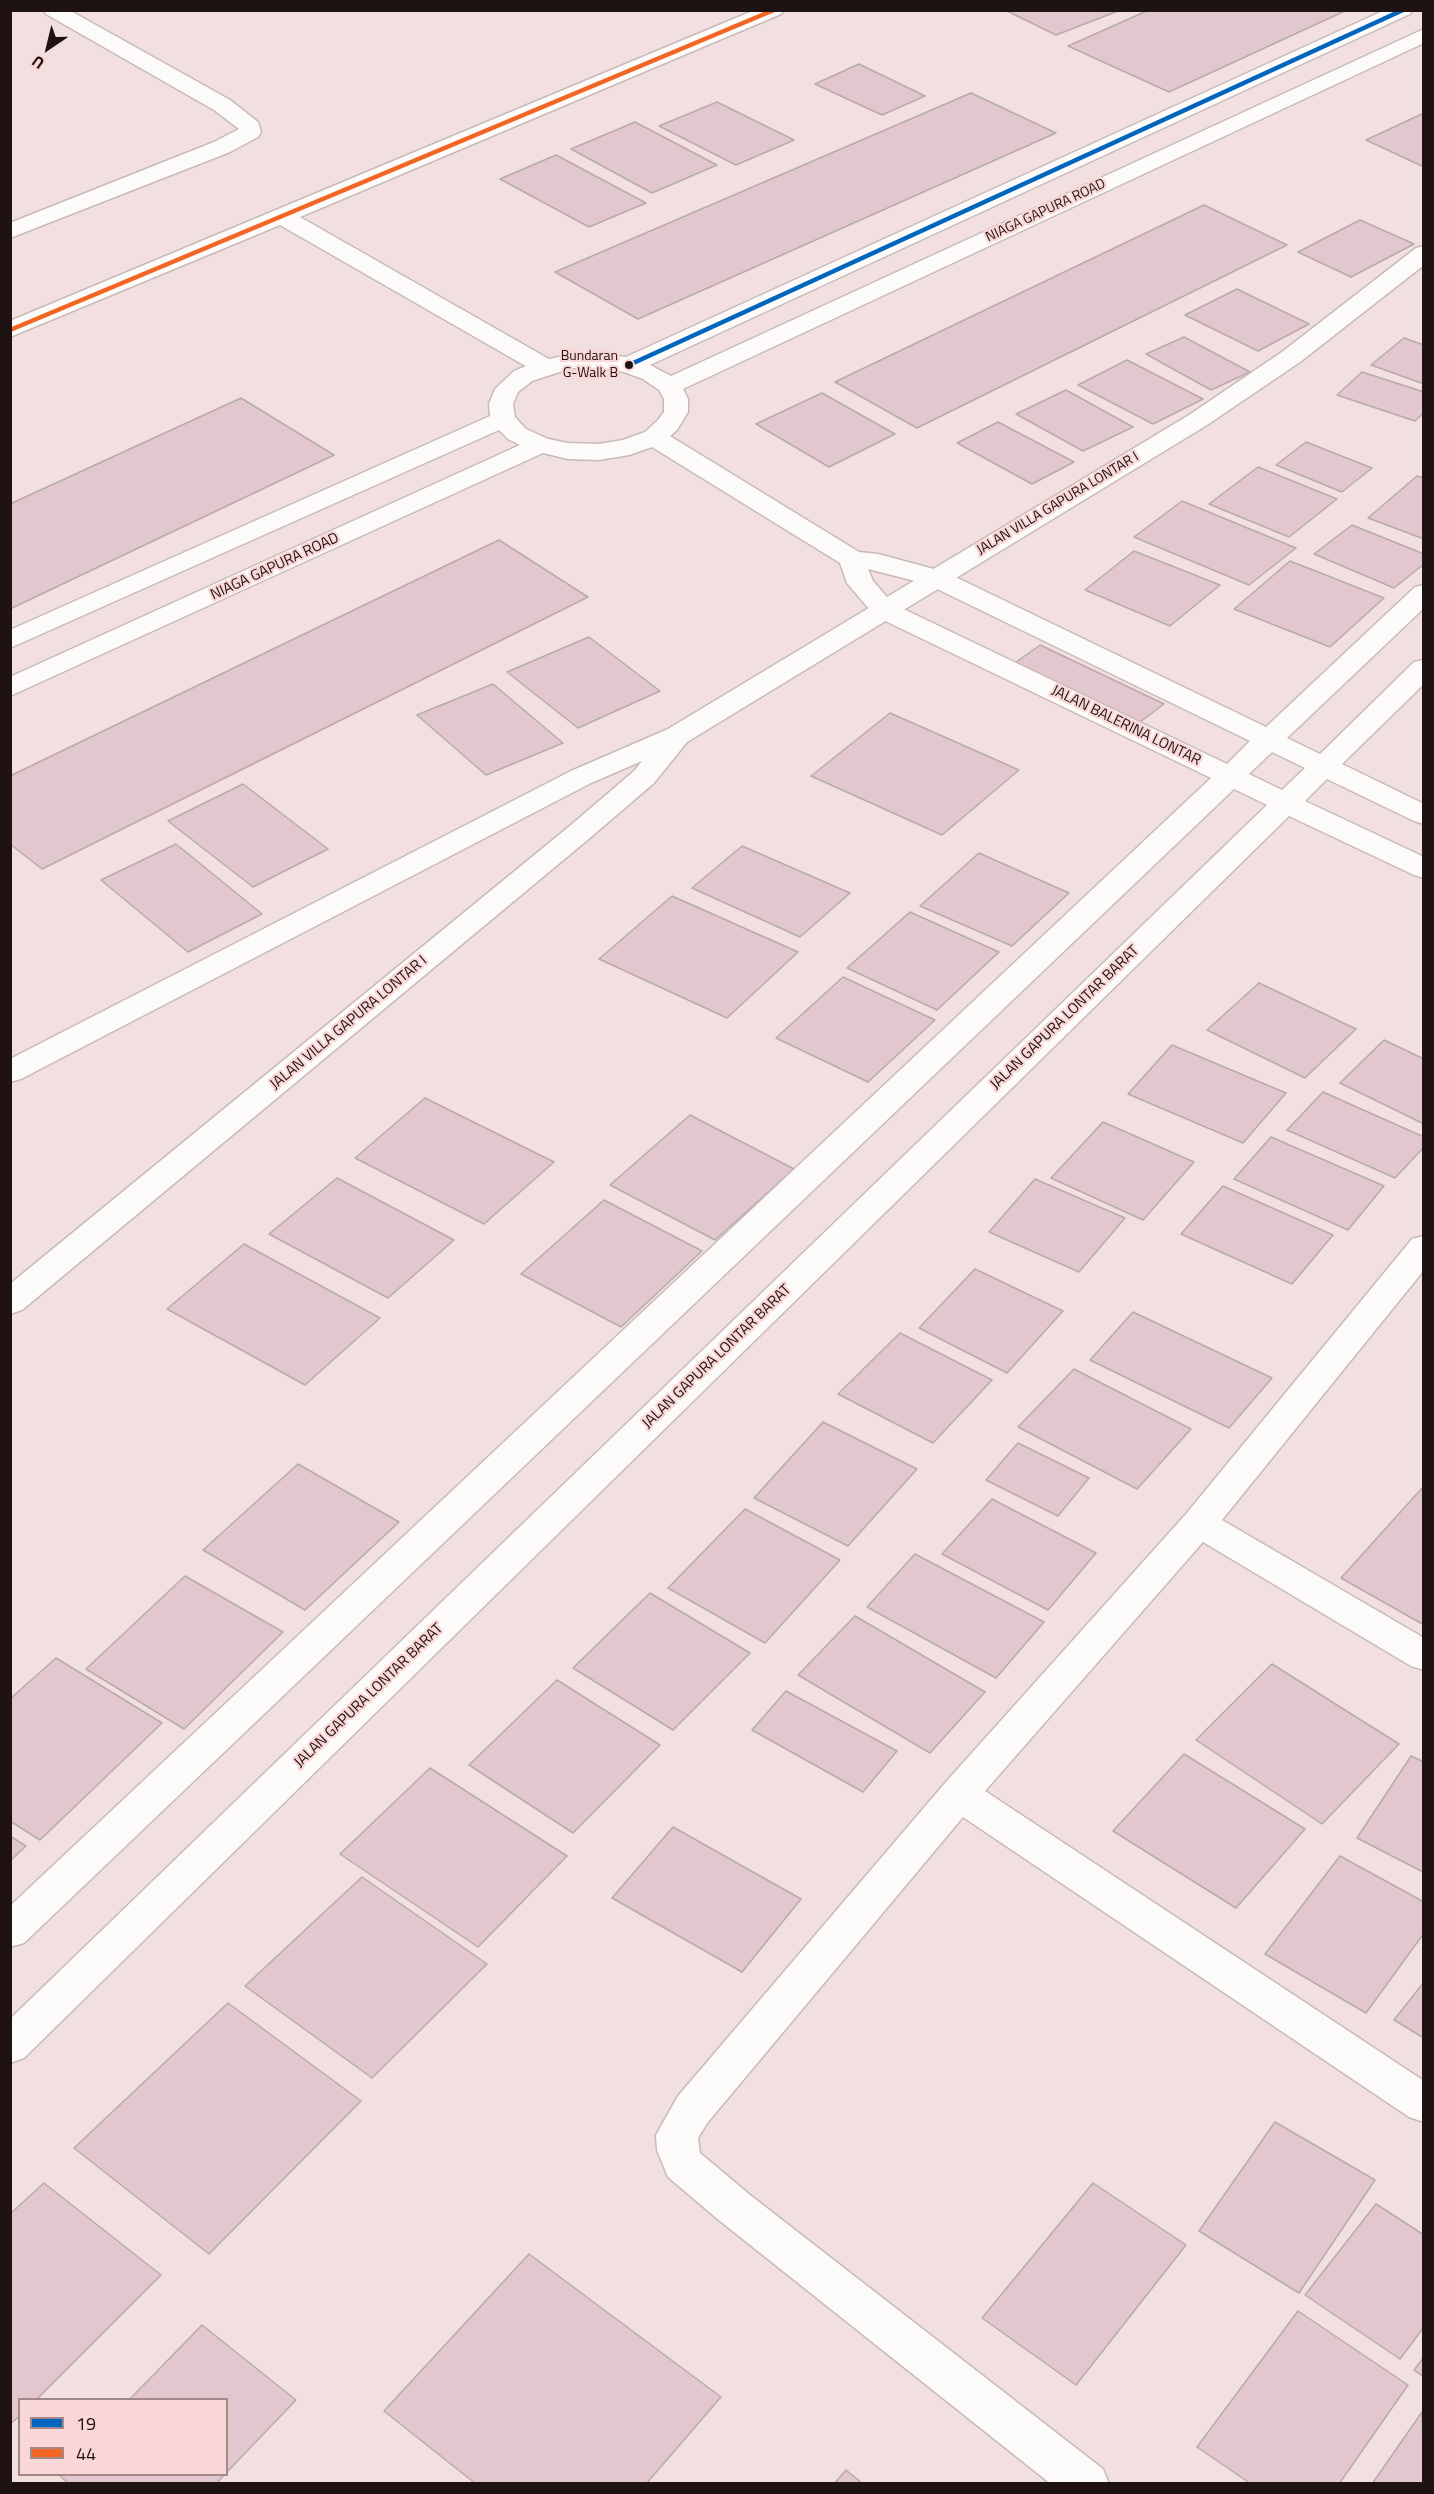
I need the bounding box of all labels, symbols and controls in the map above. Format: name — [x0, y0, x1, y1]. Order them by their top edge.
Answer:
north arrow — [18, 18, 78, 78]
text: U — [27, 50, 49, 76]
street label: NIAGA GAPURA ROAD — [983, 176, 1109, 246]
place label: Bundaran G-Walk B — [561, 349, 618, 382]
marker: Bundaran G-Walk B — [623, 359, 635, 371]
street label: JALAN VILLA GAPURA LONTAR I — [974, 449, 1142, 559]
street label: NIAGA GAPURA ROAD — [208, 529, 342, 605]
street label: JALAN BALERINA LONTAR — [1048, 682, 1204, 770]
street label: JALAN GAPURA LONTAR BARAT — [987, 942, 1143, 1094]
street label: JALAN VILLA GAPURA LONTAR I — [267, 952, 431, 1094]
street label: JALAN GAPURA LONTAR BARAT — [639, 1281, 795, 1433]
street label: JALAN GAPURA LONTAR BARAT — [291, 1620, 447, 1772]
legend — [18, 2398, 228, 2476]
text: 19 — [76, 2410, 96, 2437]
text: 44 — [76, 2440, 96, 2467]

